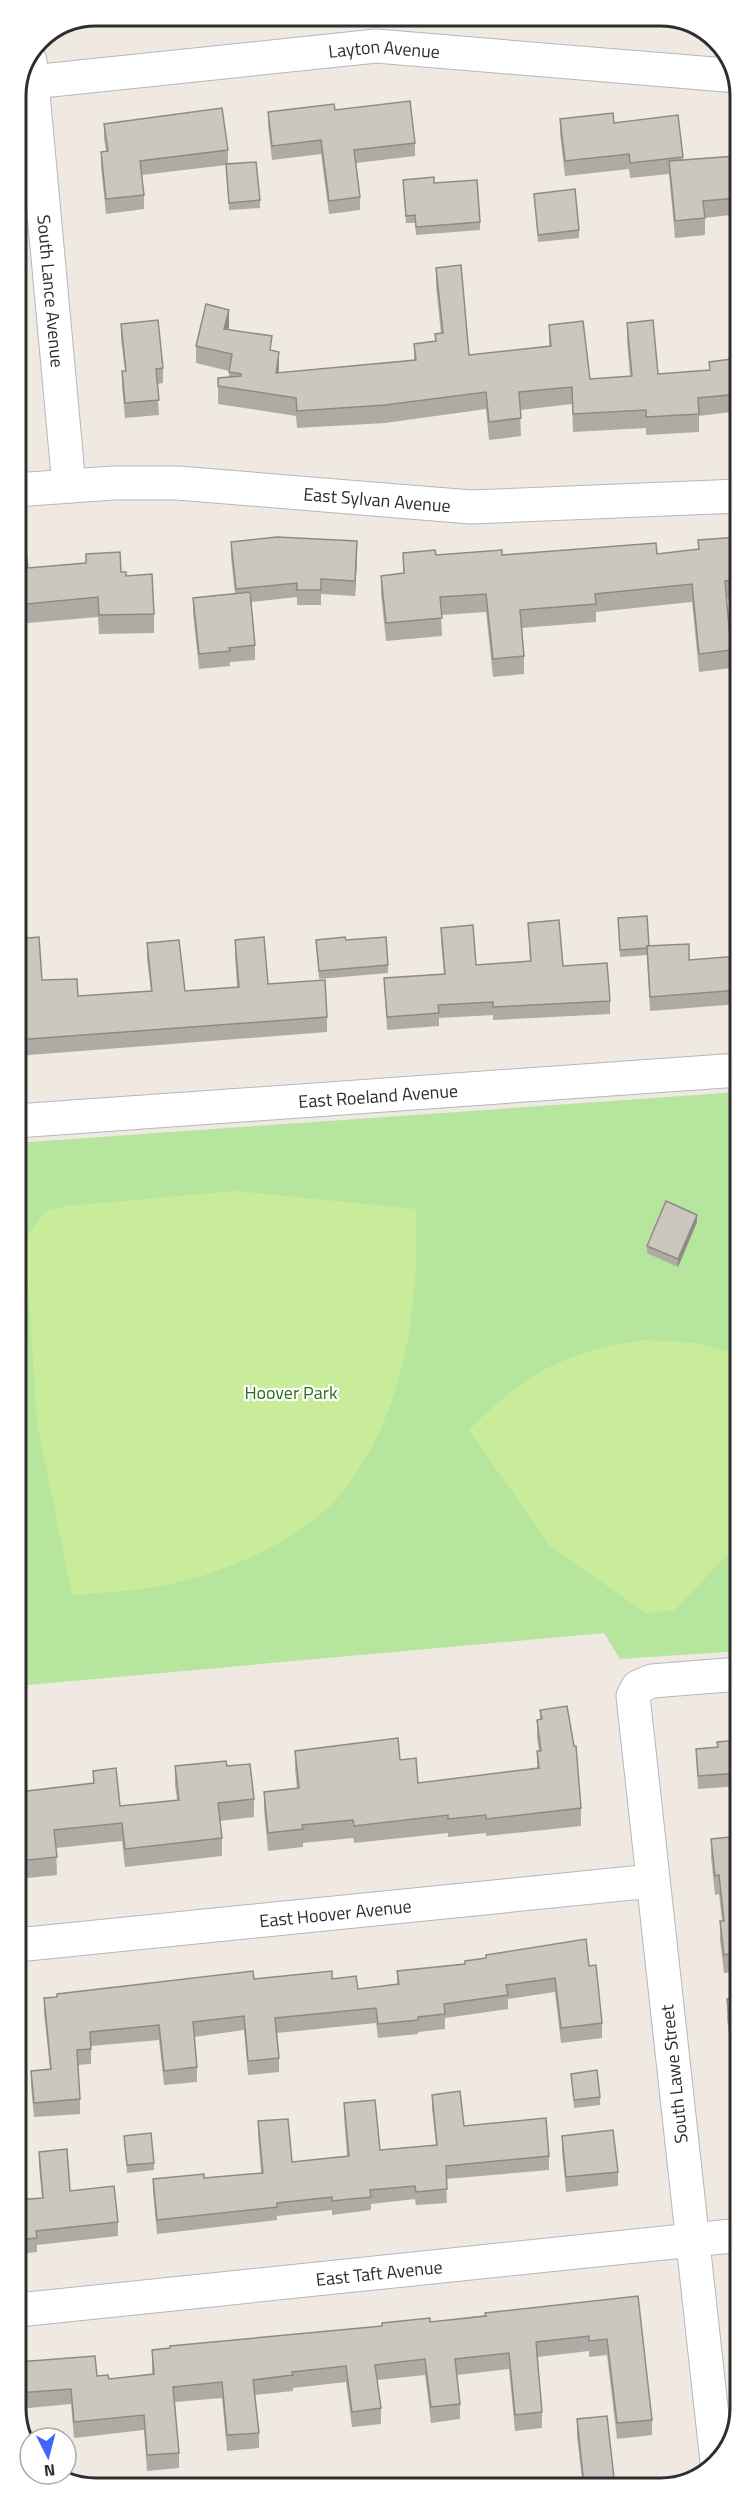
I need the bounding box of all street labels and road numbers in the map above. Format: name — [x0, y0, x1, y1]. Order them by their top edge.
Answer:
street label: Layton Avenue — [327, 32, 441, 65]
street label: South Lance Avenue — [31, 213, 72, 369]
street label: East Sylvan Avenue — [302, 480, 452, 519]
street label: East Roeland Avenue — [297, 1076, 459, 1115]
street label: East Hoover Avenue — [258, 1892, 413, 1934]
street label: South Lawe Street — [653, 2003, 695, 2145]
street label: East Taft Avenue — [314, 2253, 444, 2293]

